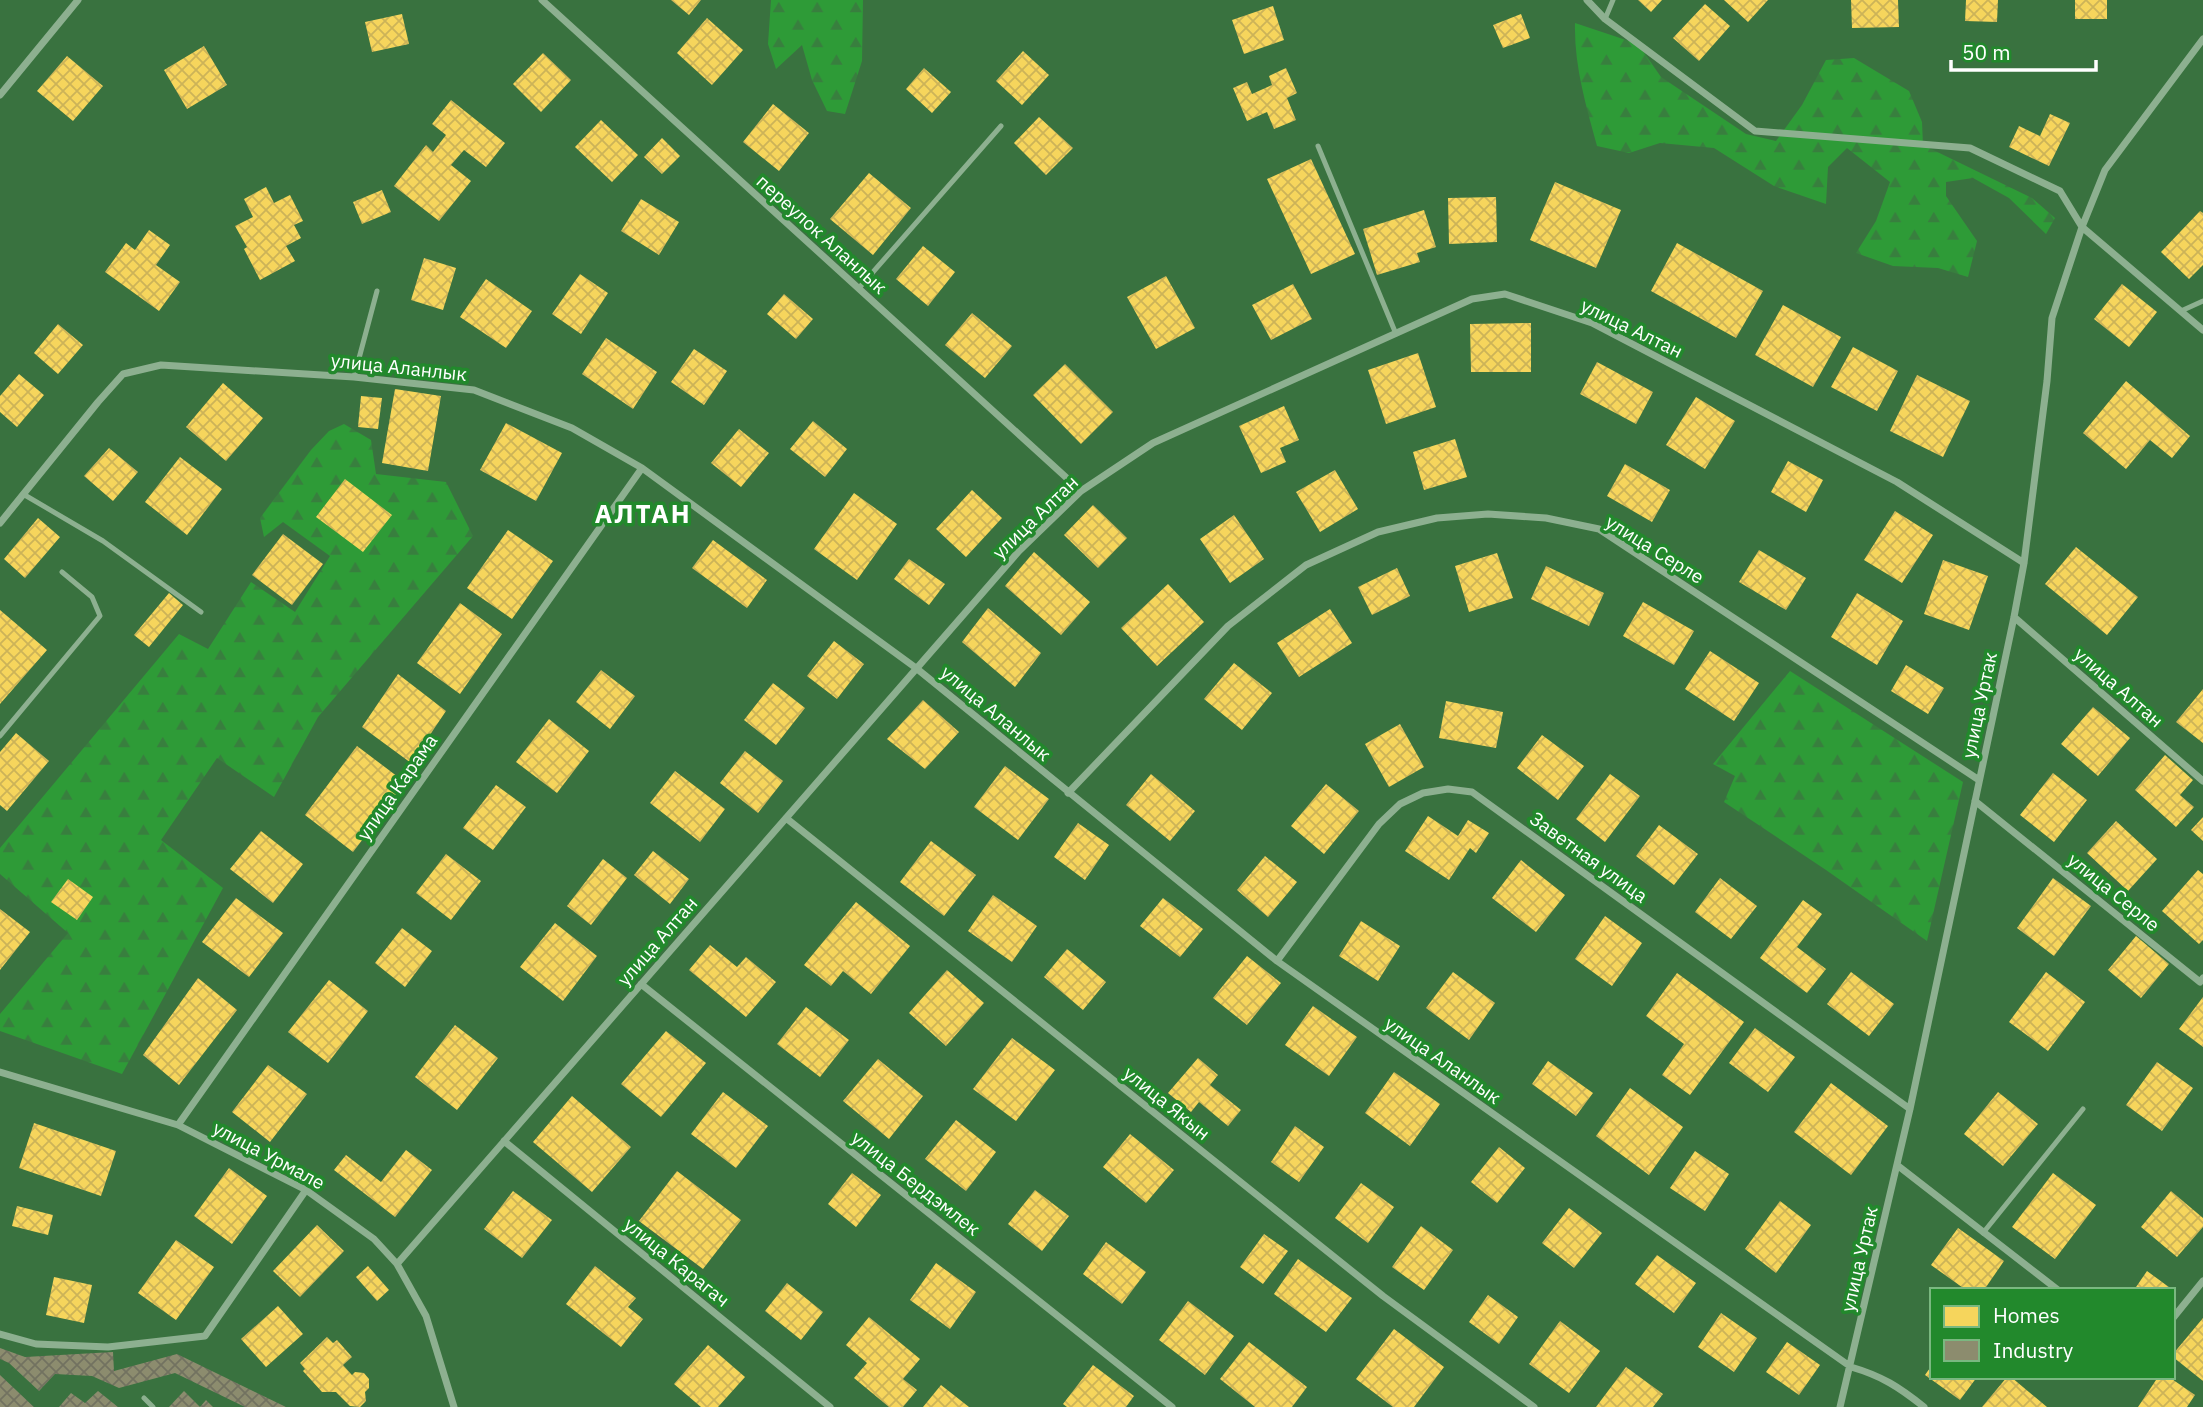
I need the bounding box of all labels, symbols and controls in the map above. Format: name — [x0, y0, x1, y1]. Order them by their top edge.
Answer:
scale bar — [1951, 28, 2096, 72]
text: 50 m — [1962, 38, 2011, 66]
street label: переулок Аланлык — [752, 169, 892, 299]
street label: улица Алтан — [1577, 293, 1687, 363]
street label: улица Аланлык — [330, 348, 468, 386]
street label: улица Алтан — [987, 470, 1083, 564]
district label: АЛТАН — [594, 496, 692, 530]
street label: улица Серле — [1601, 509, 1709, 589]
street label: улица Алтан — [2069, 642, 2169, 732]
street label: улица Уртак — [1956, 650, 2002, 760]
street label: улица Аланлык — [936, 660, 1056, 766]
street label: улица Карама — [352, 729, 442, 845]
street label: Заветная улица — [1525, 806, 1653, 908]
street label: улица Серле — [2063, 848, 2165, 936]
street label: улица Алтан — [612, 891, 702, 991]
street label: улица Аланлык — [1380, 1011, 1506, 1109]
street label: улица Якын — [1119, 1061, 1215, 1145]
street label: улица Урмале — [209, 1115, 329, 1195]
street label: улица Бердэмлек — [847, 1125, 985, 1241]
street label: улица Уртак — [1835, 1204, 1883, 1314]
street label: улица Карагач — [619, 1212, 735, 1312]
legend — [1930, 1288, 2175, 1379]
text: Homes — [1993, 1301, 2060, 1329]
text: Industry — [1993, 1336, 2074, 1364]

